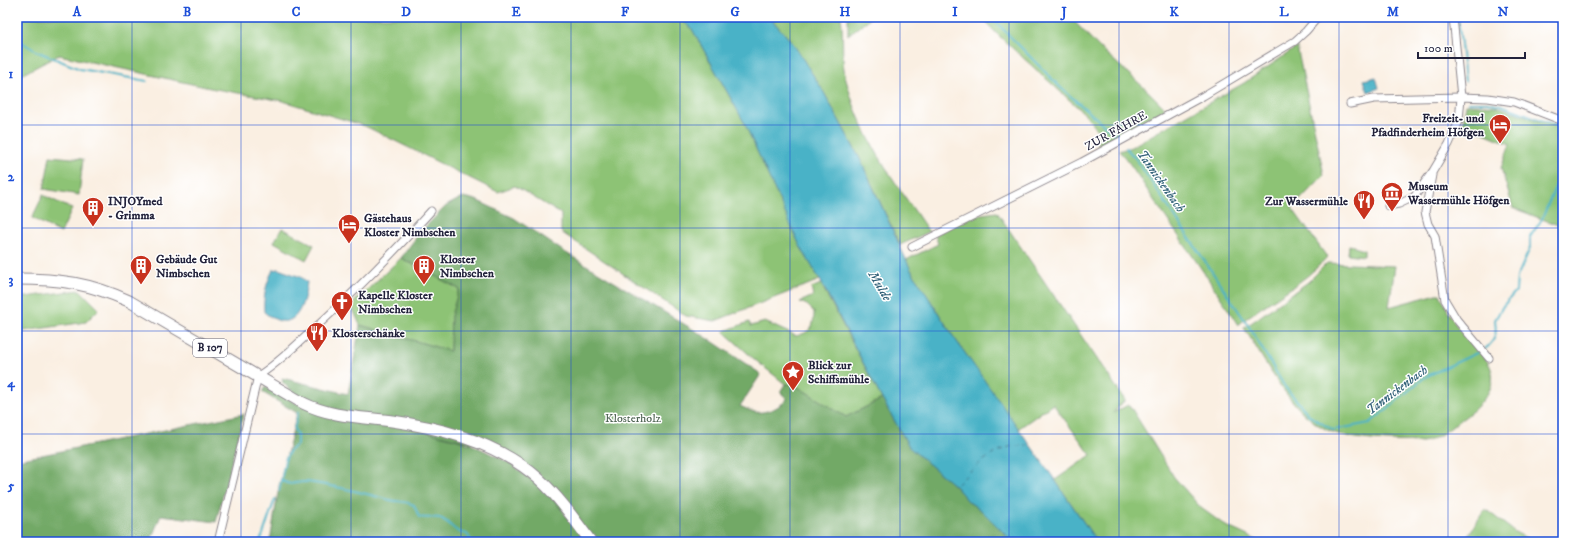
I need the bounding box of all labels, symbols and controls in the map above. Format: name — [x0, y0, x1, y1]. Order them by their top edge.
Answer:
text: A — [72, 4, 82, 20]
text: B — [183, 4, 191, 20]
text: C — [292, 4, 301, 20]
text: D — [401, 4, 411, 20]
text: E — [511, 4, 521, 20]
text: F — [621, 4, 630, 20]
text: G — [730, 4, 740, 20]
text: H — [840, 4, 851, 20]
text: I — [952, 4, 958, 20]
text: J — [1059, 4, 1067, 21]
text: K — [1169, 4, 1179, 20]
text: L — [1279, 4, 1289, 20]
text: M — [1387, 4, 1399, 20]
text: N — [1498, 4, 1509, 20]
scale bar — [1418, 34, 1525, 60]
text: 100 m — [1424, 41, 1453, 56]
text: 1 — [9, 66, 14, 82]
street label: ZUR FÄHRE — [1082, 108, 1150, 154]
place label: Freizeit- und Pfadfinderheim Höfgen — [1371, 111, 1485, 140]
hotel icon: Freizeit- und Pfadfinderheim Höfgen — [1487, 112, 1513, 145]
water label: Tannickenbach — [1134, 147, 1188, 215]
text: 2 — [8, 169, 15, 185]
place label: Museum Wassermühle Höfgen — [1407, 179, 1510, 208]
museum icon: Museum Wassermühle Höfgen — [1379, 180, 1405, 213]
restaurant icon: Zur Wassermühle — [1351, 188, 1377, 221]
place label: INJOYmed - Grimma — [108, 194, 163, 223]
place label: Zur Wassermühle — [1265, 194, 1348, 209]
building icon: INJOYmed - Grimma — [80, 195, 106, 228]
place label: Gästehaus Kloster Nimbschen — [364, 211, 456, 240]
hotel icon: Gästehaus Kloster Nimbschen — [336, 212, 362, 245]
place label: Gebäude Gut Nimbschen — [156, 252, 218, 281]
place label: Kloster Nimbschen — [440, 252, 495, 281]
building icon: Gebäude Gut Nimbschen — [128, 253, 154, 286]
building icon: Kloster Nimbschen — [411, 253, 437, 286]
water label: Mulde — [864, 267, 895, 304]
text: 3 — [9, 272, 14, 288]
place label: Kapelle Kloster Nimbschen — [358, 288, 433, 317]
church icon: Kapelle Kloster Nimbschen — [329, 289, 355, 322]
restaurant icon: Klosterschänke — [304, 320, 330, 353]
place label: Klosterschänke — [332, 326, 405, 341]
road number: B 107 — [193, 339, 227, 357]
place label: Blick zur Schiffsmühle — [808, 358, 869, 387]
place icon: Blick zur Schiffsmühle — [780, 359, 806, 392]
water label: Tannickenbach — [1363, 362, 1431, 418]
text: 4 — [6, 375, 15, 392]
park label: Klosterholz — [605, 411, 661, 426]
text: 5 — [7, 478, 15, 494]

